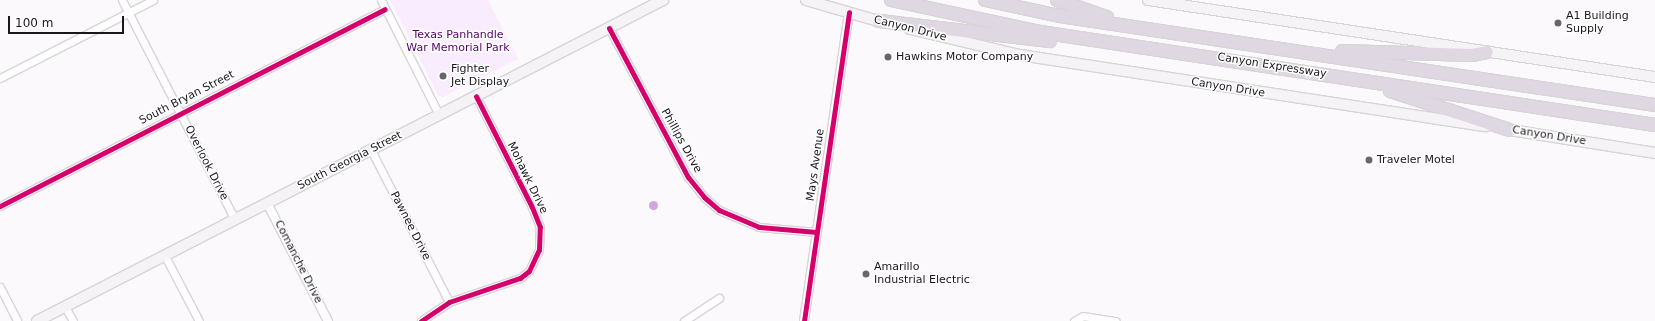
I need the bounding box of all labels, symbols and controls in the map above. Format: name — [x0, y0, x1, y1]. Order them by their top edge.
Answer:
scale bar — [10, 8, 126, 34]
place label: A1 Building Supply — [1566, 10, 1629, 36]
street label: Canyon Drive — [872, 14, 948, 44]
text: 100 m — [15, 16, 53, 30]
marker: A1 Building Supply — [1553, 18, 1563, 28]
park label: Texas Panhandle War Memorial Park — [406, 29, 510, 55]
place label: Hawkins Motor Company — [896, 50, 1033, 64]
street label: Canyon Expressway — [1216, 51, 1328, 81]
marker: Hawkins Motor Company — [883, 52, 893, 62]
place label: Fighter Jet Display — [451, 63, 509, 89]
street label: South Bryan Street — [137, 68, 237, 128]
marker: Fighter Jet Display — [438, 71, 448, 81]
street label: Canyon Drive — [1190, 76, 1266, 100]
street label: Phillips Drive — [658, 107, 704, 175]
street label: Overlook Drive — [181, 123, 231, 203]
street label: Canyon Drive — [1511, 124, 1587, 148]
street label: Mays Avenue — [804, 128, 828, 202]
street label: South Georgia Street — [296, 129, 404, 193]
street label: Mohawk Drive — [504, 140, 550, 216]
place label: Traveler Motel — [1377, 153, 1455, 167]
marker: Traveler Motel — [1364, 155, 1374, 165]
street label: Pawnee Drive — [387, 189, 433, 263]
street label: Comanche Drive — [271, 218, 325, 306]
place label: Amarillo Industrial Electric — [874, 261, 970, 287]
marker: Amarillo Industrial Electric — [861, 269, 871, 279]

